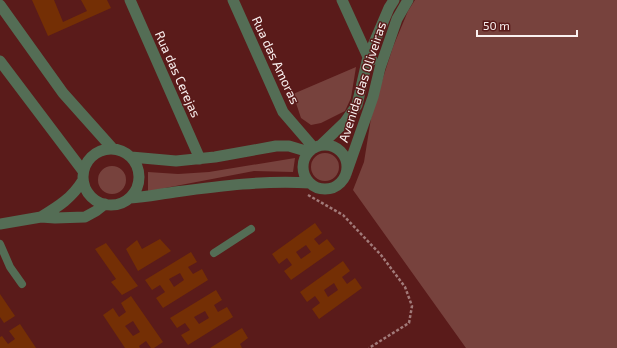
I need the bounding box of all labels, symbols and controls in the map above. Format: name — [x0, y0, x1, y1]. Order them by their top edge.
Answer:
scale bar — [477, 12, 577, 38]
street label: Rua das Amoras — [249, 14, 303, 106]
text: 50 m — [483, 18, 510, 32]
street label: Avenida das Oliveiras — [335, 20, 389, 144]
street label: Rua das Cerejas — [152, 28, 204, 120]

